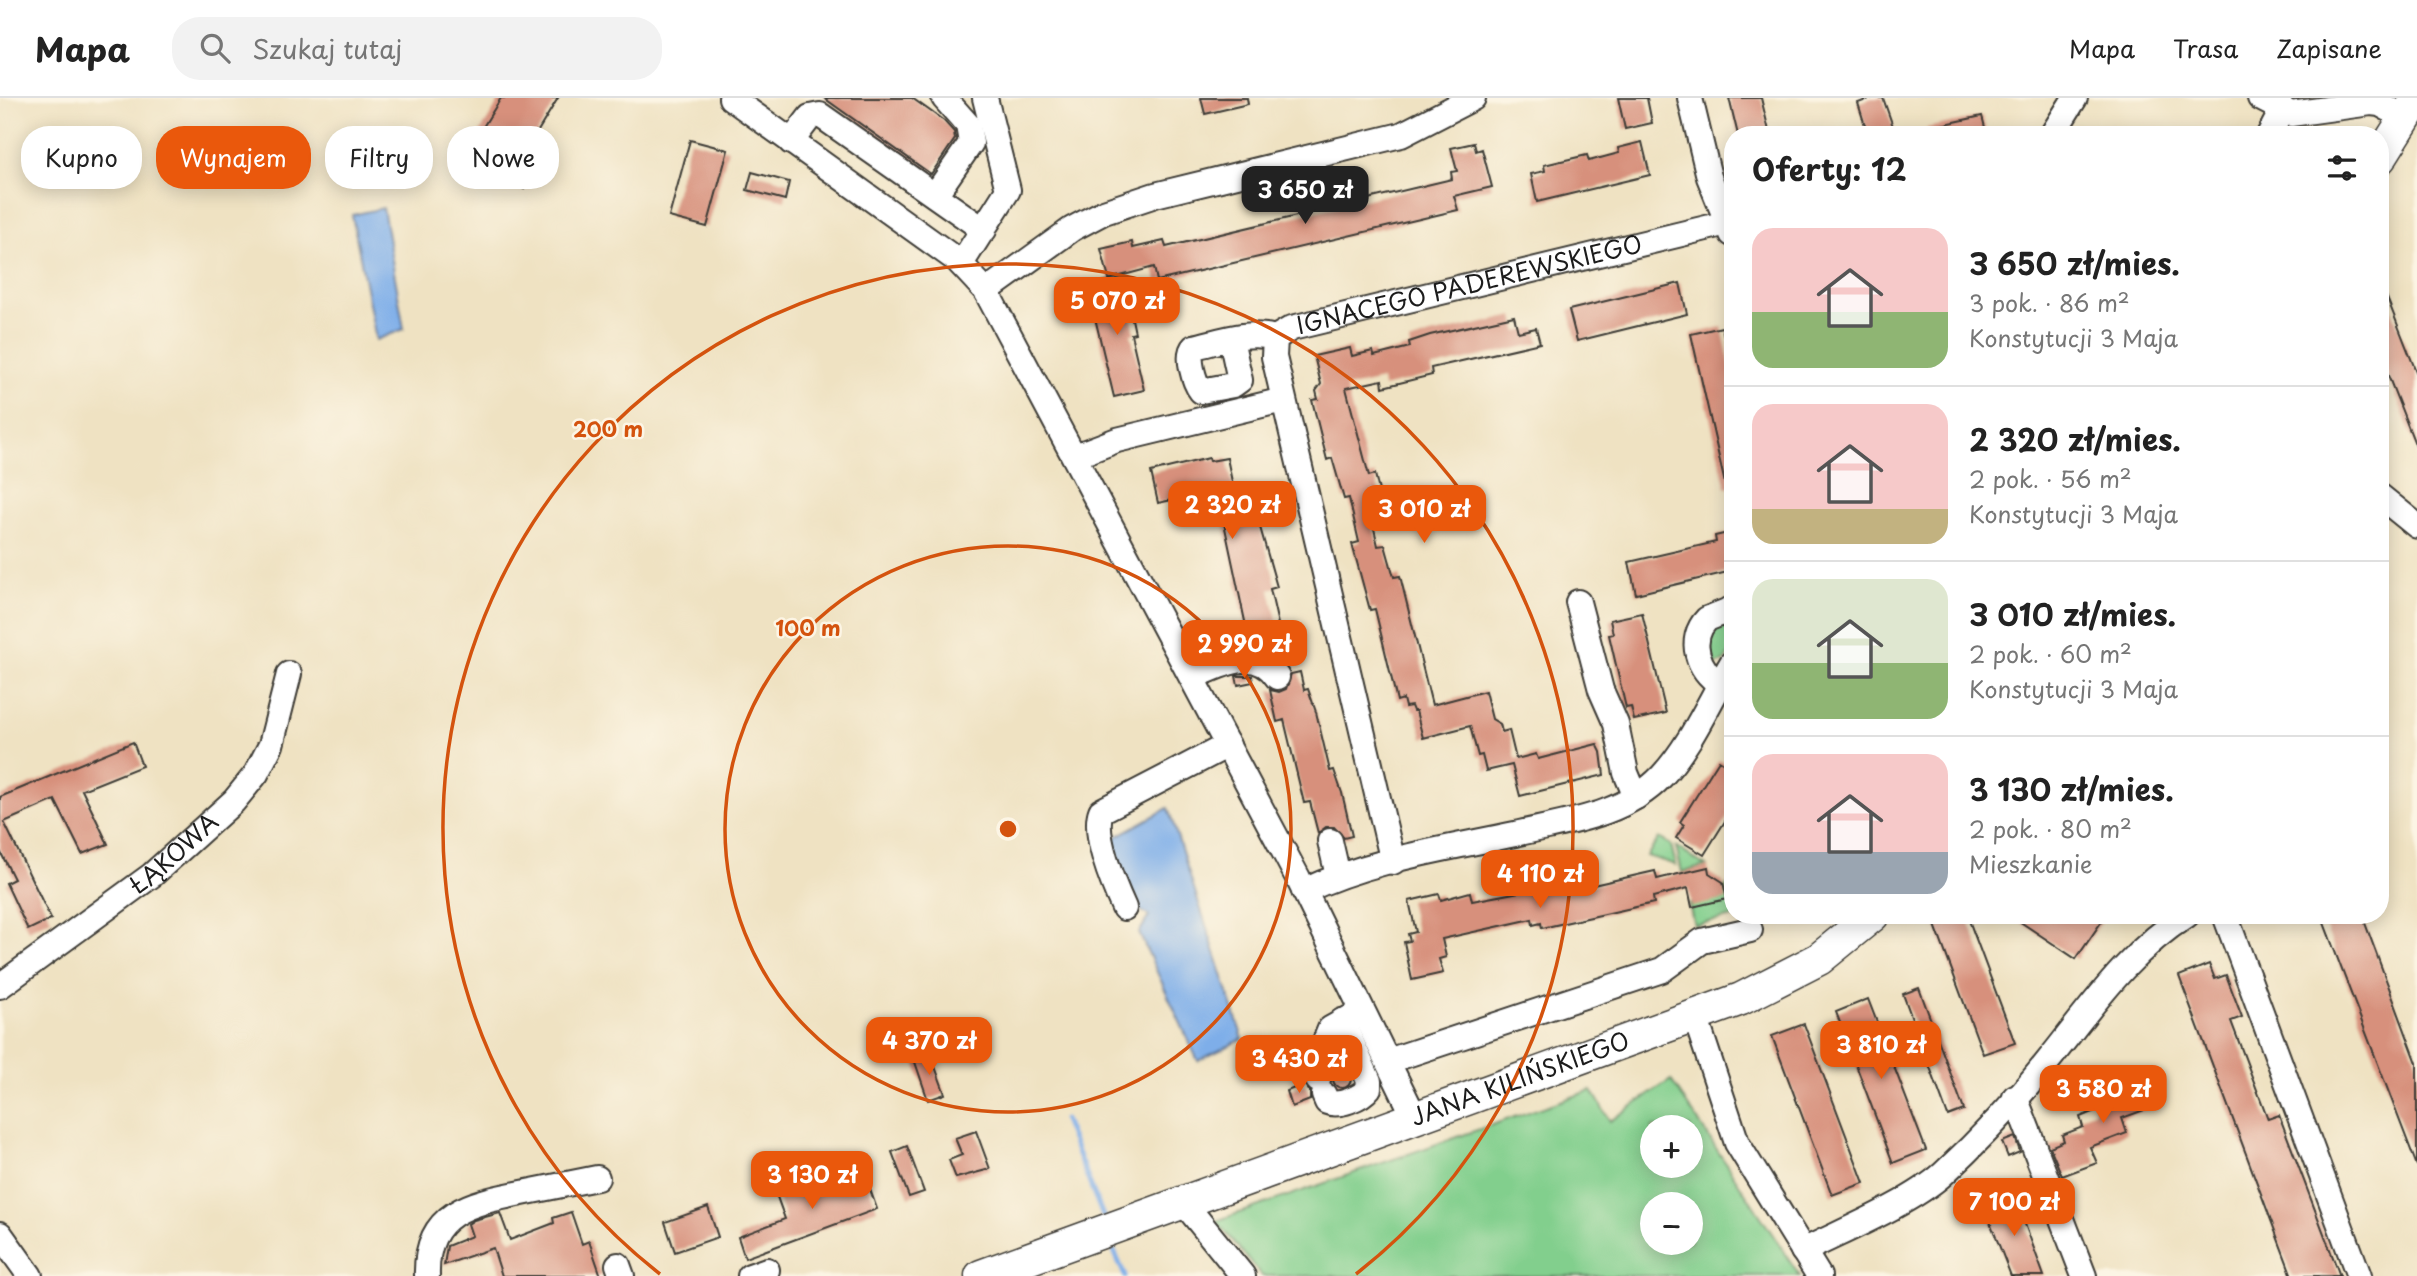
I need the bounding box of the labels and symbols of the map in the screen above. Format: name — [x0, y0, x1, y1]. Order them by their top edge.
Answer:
pin: 3 650 zł — [1233, 166, 1377, 226]
street label: IGNACEGO PADEREWSKIEGO — [1292, 224, 1645, 342]
pin: 5 070 zł — [1045, 278, 1189, 337]
text: 200 m — [573, 412, 643, 444]
pin: 2 320 zł — [1160, 482, 1304, 541]
pin: 3 010 zł — [1352, 486, 1496, 545]
text: 100 m — [775, 611, 841, 643]
pin: 2 990 zł — [1172, 620, 1316, 680]
street label: ŁĄKOWA — [121, 803, 226, 902]
centre of rings — [996, 817, 1020, 841]
pin: 4 110 zł — [1468, 850, 1612, 910]
pin: 4 370 zł — [857, 1018, 1001, 1077]
street label: JANA KILIŃSKIEGO — [1405, 1021, 1634, 1134]
pin: 3 810 zł — [1809, 1021, 1953, 1081]
pin: 3 430 zł — [1227, 1035, 1371, 1095]
pin: 3 580 zł — [2031, 1066, 2175, 1125]
pin: 3 130 zł — [740, 1152, 884, 1211]
pin: 7 100 zł — [1942, 1178, 2086, 1238]

